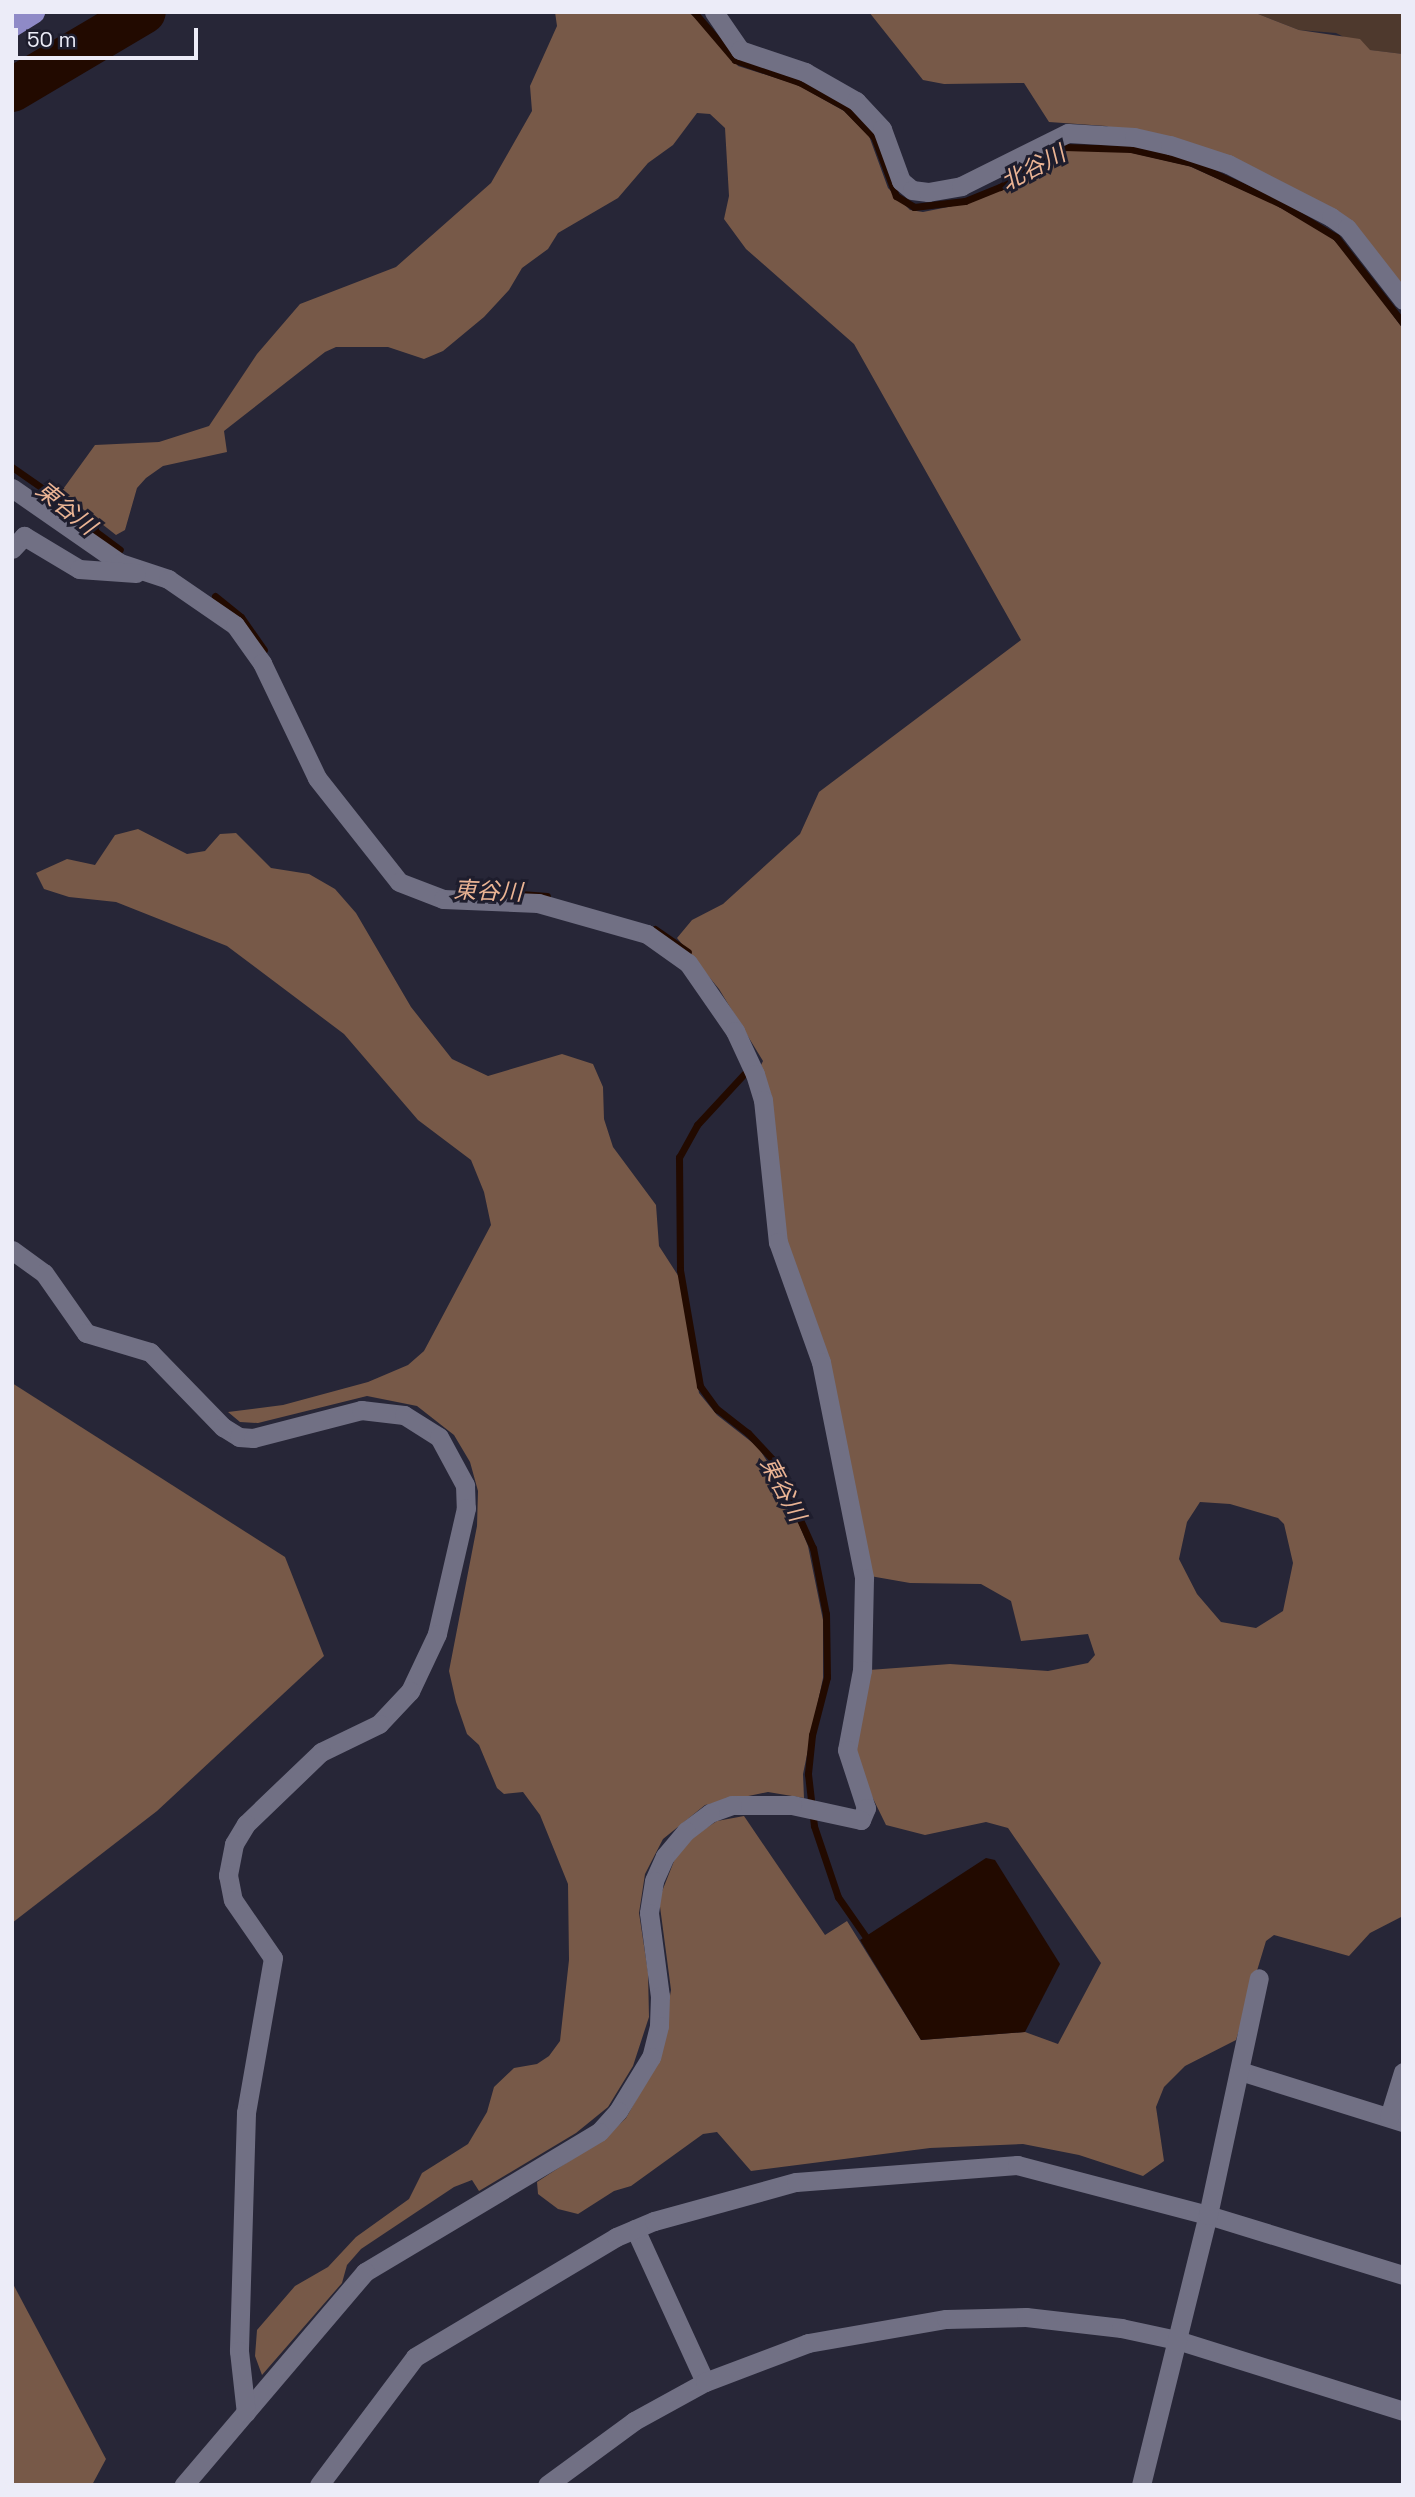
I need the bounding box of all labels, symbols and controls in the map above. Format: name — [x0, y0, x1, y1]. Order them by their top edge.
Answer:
scale bar — [18, 14, 201, 58]
text: 50 m — [27, 26, 77, 53]
water label: 北谷川 — [996, 140, 1070, 196]
water label: 東谷川 — [31, 476, 101, 540]
water label: 東谷川 — [453, 876, 523, 906]
water label: 東谷川 — [755, 1452, 811, 1526]

